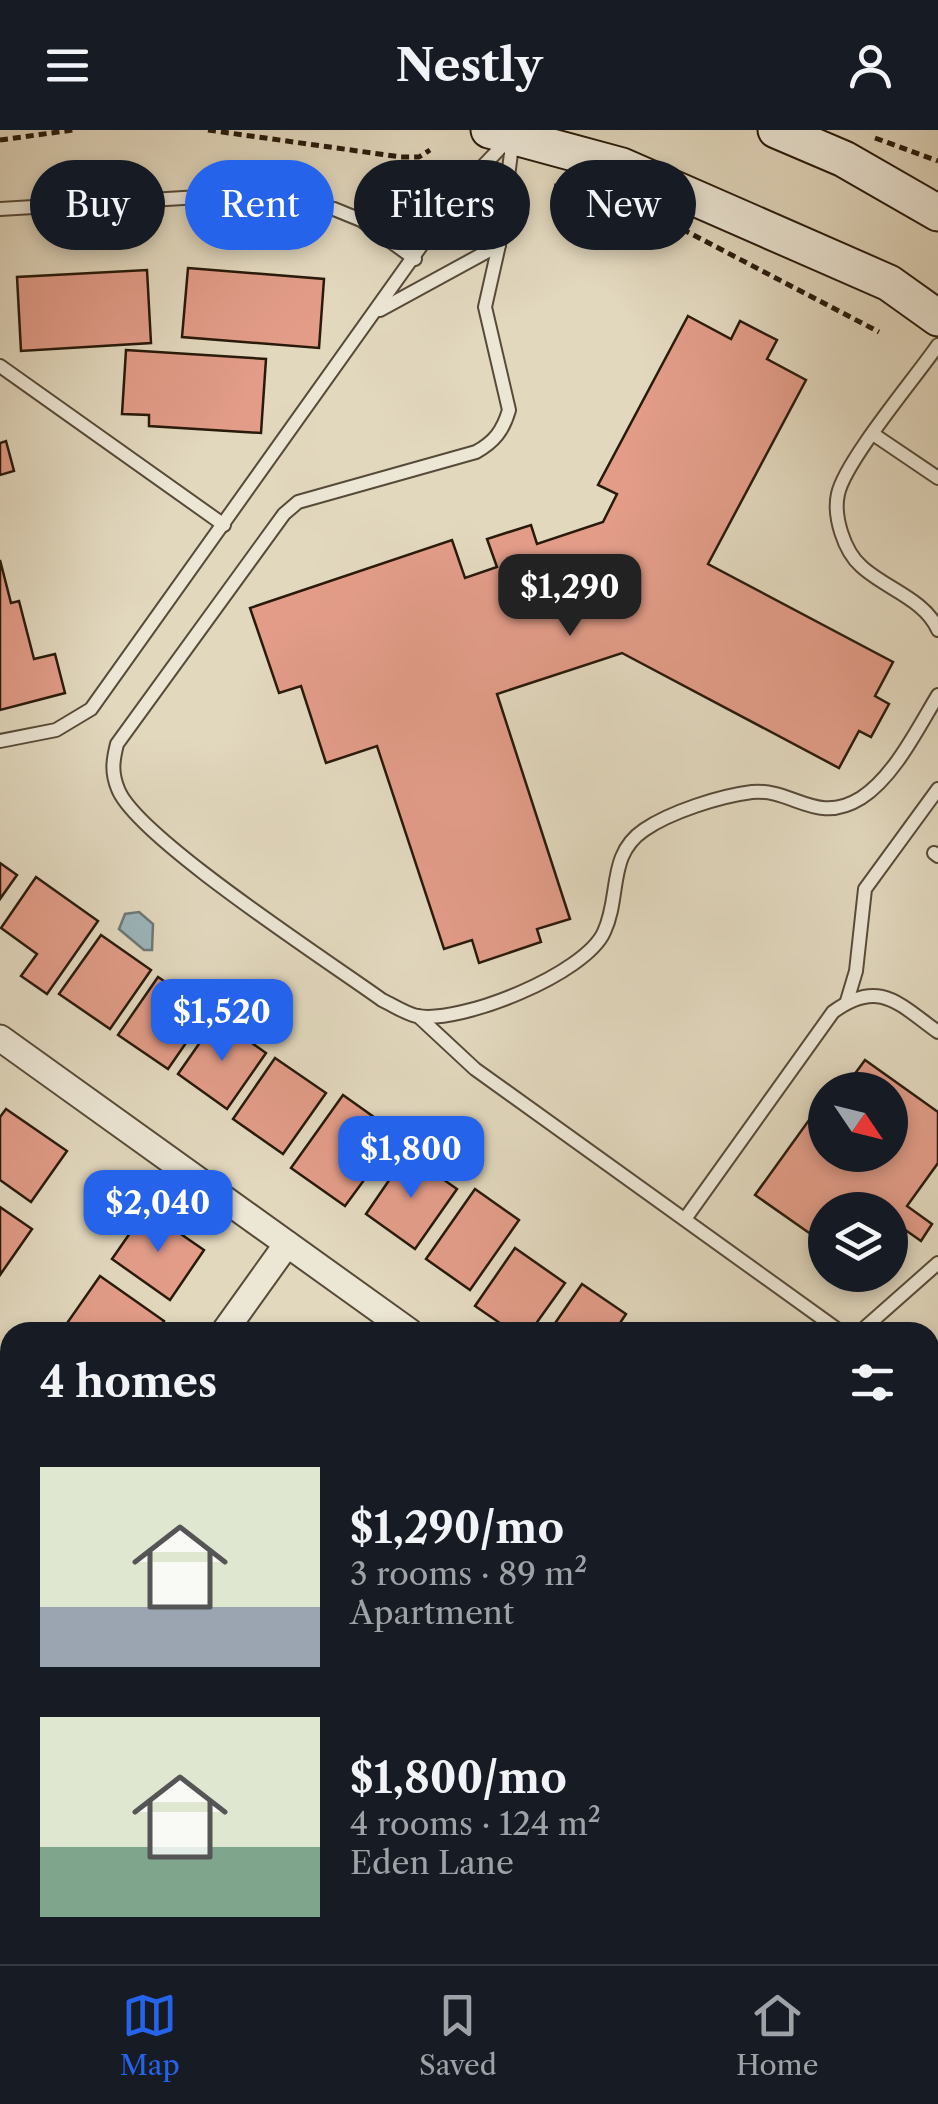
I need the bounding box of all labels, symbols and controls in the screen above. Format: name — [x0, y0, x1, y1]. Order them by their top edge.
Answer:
text: Nestly — [396, 37, 542, 93]
icon: menu — [40, 38, 95, 93]
icon: person — [843, 38, 898, 93]
chip: Buy — [30, 160, 165, 250]
chip: Rent — [185, 160, 334, 250]
chip: Filters — [354, 160, 530, 250]
chip: New — [550, 160, 696, 250]
pin: $1,290 — [489, 554, 651, 639]
text: $1,290 — [520, 567, 620, 606]
pin: $1,520 — [141, 979, 303, 1064]
text: $1,520 — [173, 992, 271, 1031]
north arrow — [808, 1072, 908, 1172]
map controls — [808, 1072, 908, 1292]
pin: $1,800 — [330, 1116, 492, 1201]
text: $1,800 — [360, 1129, 462, 1168]
pin: $2,040 — [77, 1170, 239, 1255]
text: $2,040 — [106, 1183, 210, 1222]
button: layers — [808, 1192, 908, 1292]
icon: filters — [845, 1355, 900, 1410]
text: 4 homes — [40, 1356, 217, 1408]
text: $1,290/mo — [350, 1502, 564, 1554]
icon: home — [120, 1507, 240, 1627]
text: 3 rooms · 89 m² — [350, 1554, 587, 1593]
text: Apartment — [350, 1593, 514, 1632]
text: $1,800/mo — [350, 1752, 567, 1804]
icon: home — [120, 1757, 240, 1877]
text: 4 rooms · 124 m² — [350, 1804, 601, 1843]
text: Eden Lane — [350, 1843, 514, 1882]
tab: Map — [120, 1988, 180, 2082]
tab: Saved — [419, 1988, 497, 2082]
tab: Home — [736, 1988, 818, 2082]

